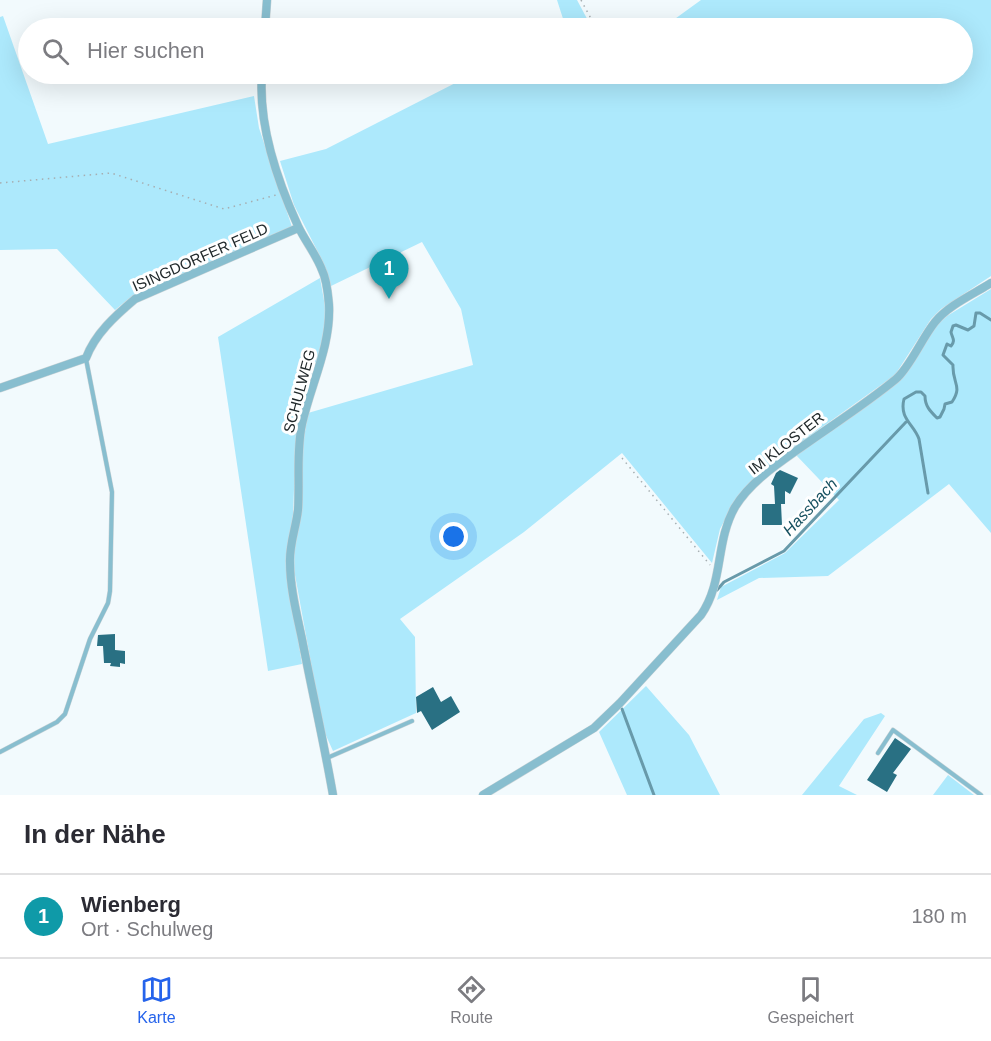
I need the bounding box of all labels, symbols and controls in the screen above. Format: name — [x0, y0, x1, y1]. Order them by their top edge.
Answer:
search box — [18, 18, 973, 84]
icon: search — [39, 35, 72, 68]
text: Hier suchen — [87, 38, 204, 63]
street label: ISINGDORFER FELD — [130, 219, 271, 295]
pin: 1 — [370, 250, 408, 299]
street label: SCHULWEG — [280, 347, 318, 435]
street label: IM KLOSTER — [745, 408, 827, 478]
water label: Hassbach — [780, 475, 841, 539]
your location — [439, 522, 468, 551]
text: In der Nähe — [24, 819, 166, 849]
text: Wienberg — [81, 892, 181, 917]
text: 1 — [38, 905, 49, 927]
text: 180 m — [911, 905, 967, 927]
text: Ort · Schulweg — [81, 918, 213, 940]
tab: Karte — [137, 973, 176, 1027]
tab: Route — [450, 973, 493, 1027]
tab: Gespeichert — [767, 973, 854, 1027]

